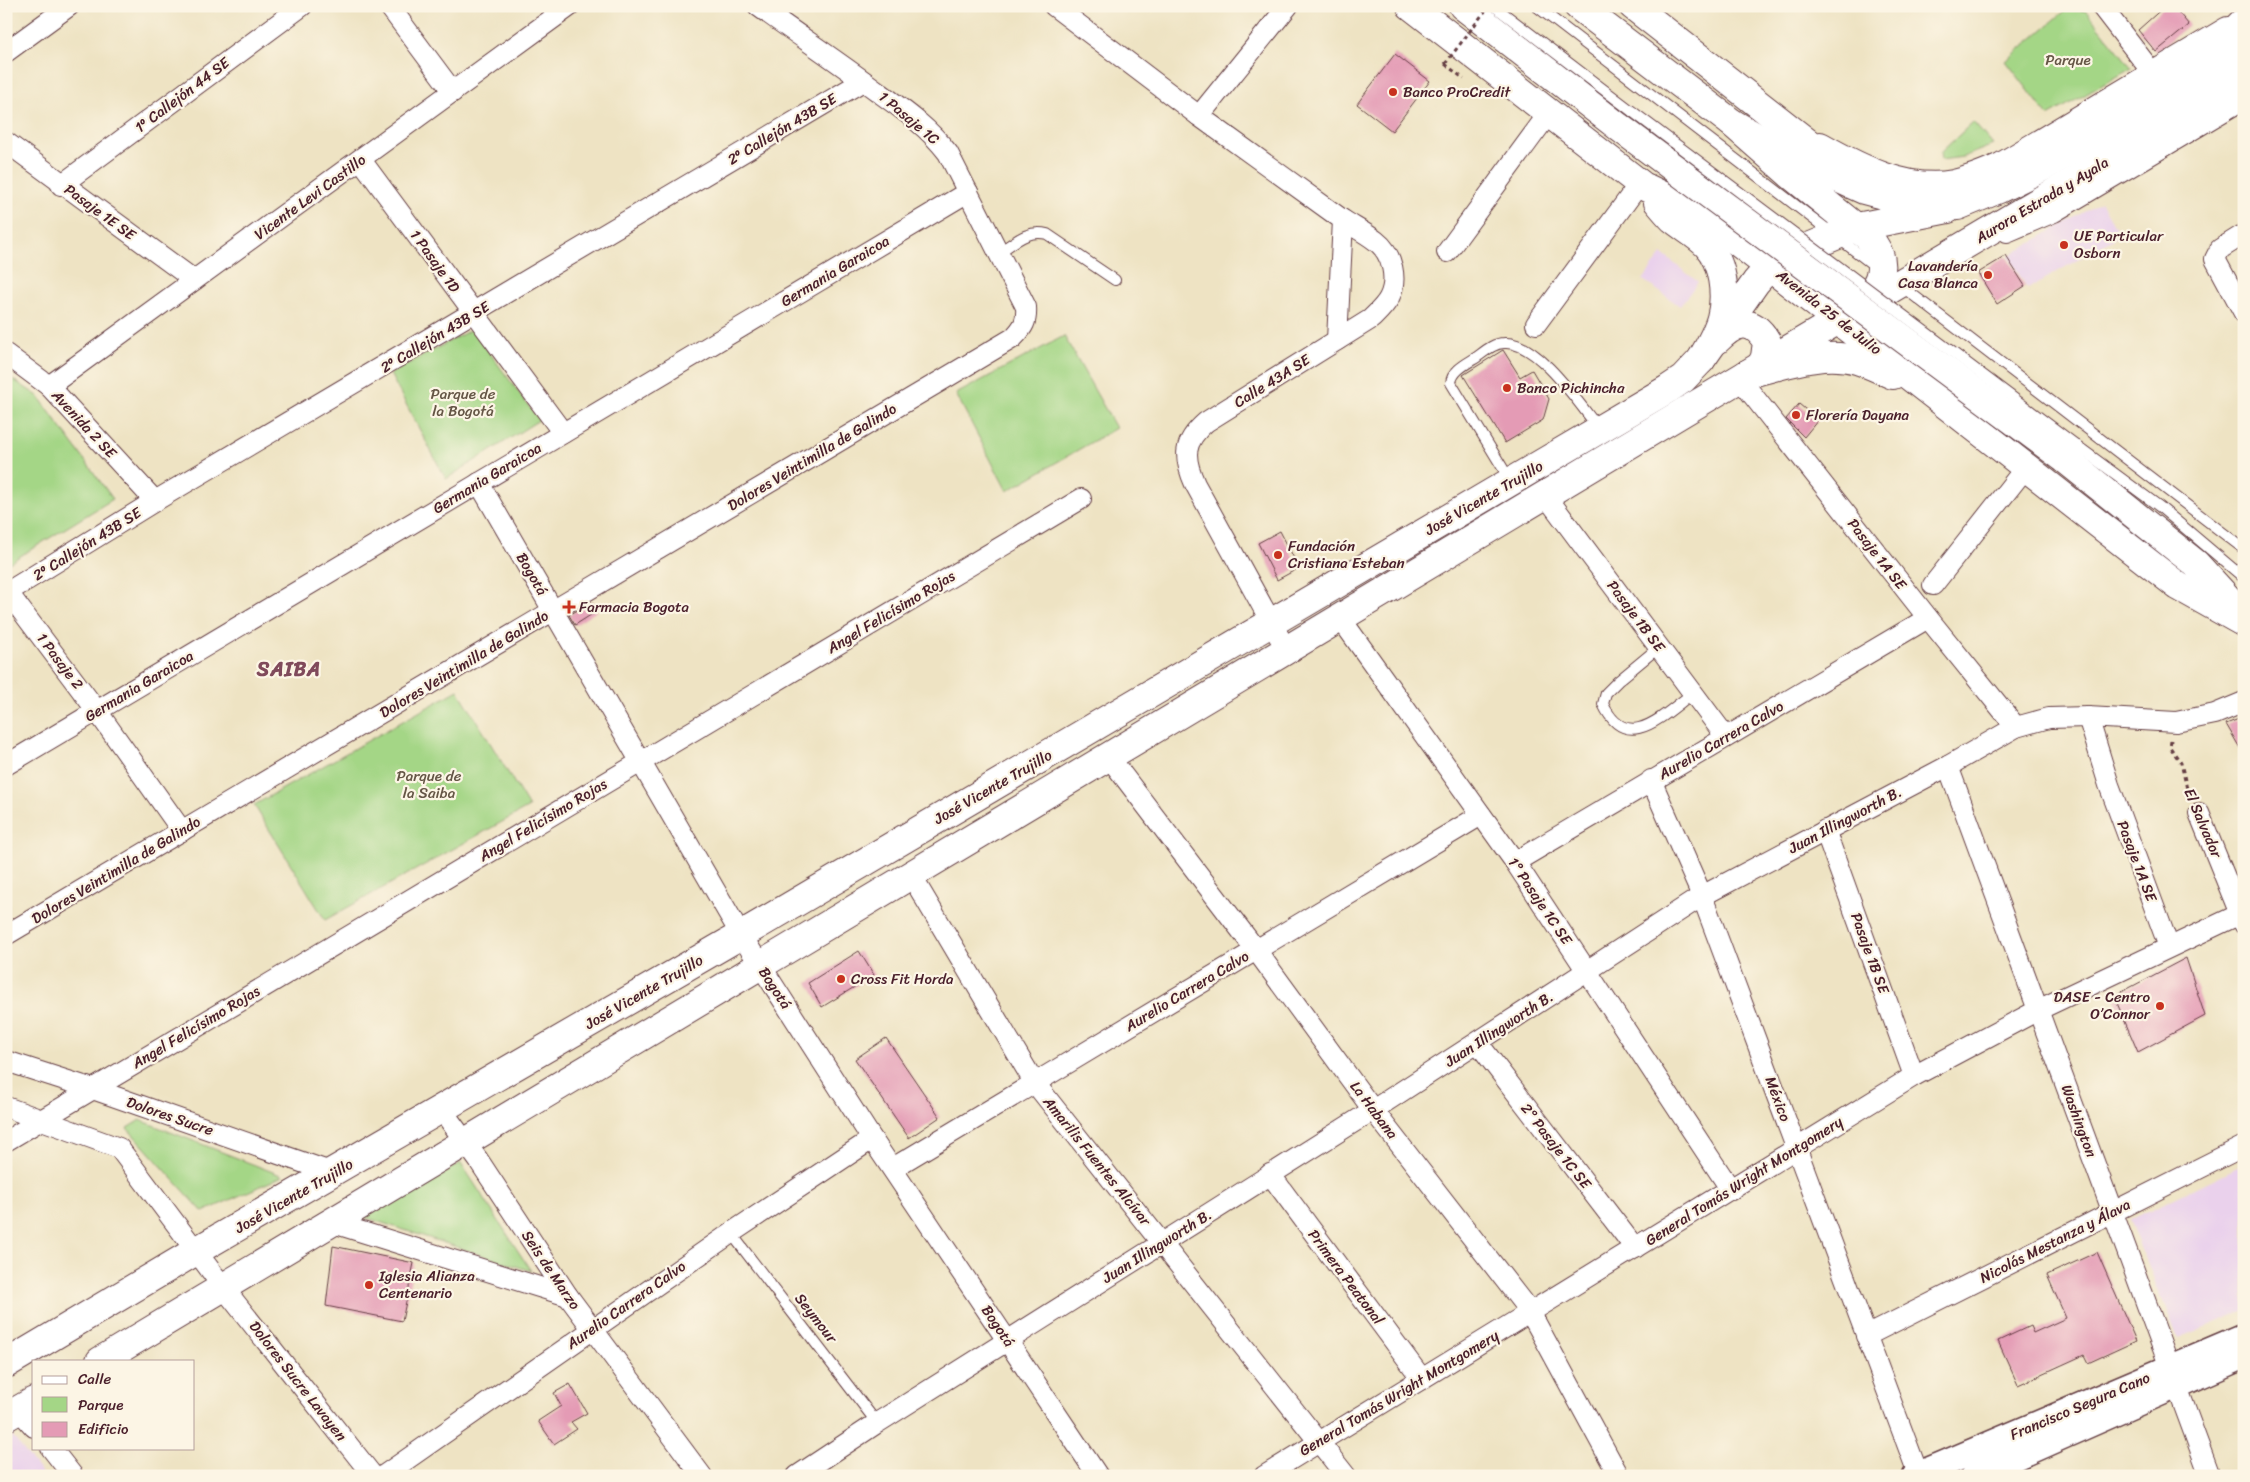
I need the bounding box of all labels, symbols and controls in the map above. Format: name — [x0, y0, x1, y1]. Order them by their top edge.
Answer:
park label: Parque — [2045, 47, 2091, 73]
street label: 1º Callejón 44 SE — [129, 49, 236, 140]
place label: Banco ProCredit — [1403, 79, 1511, 105]
street label: 2º Callejón 43B SE — [722, 85, 843, 172]
street label: 1 Pasaje 1C — [873, 85, 946, 152]
marker: Banco ProCredit — [1387, 86, 1399, 98]
street label: Vicente Levi Castillo — [248, 147, 372, 247]
street label: Aurora Estrada y Ayala — [1969, 149, 2114, 251]
street label: Pasaje 1E SE — [59, 177, 143, 248]
place label: UE Particular Osborn — [2074, 223, 2164, 266]
street label: 1 Pasaje 1D — [403, 224, 467, 298]
street label: Germania Garaicoa — [775, 228, 895, 314]
marker: UE Particular Osborn — [2058, 239, 2070, 251]
place label: Lavandería Casa Blanca — [1898, 253, 1978, 296]
street label: Avenida 25 de Julio — [1770, 262, 1888, 362]
marker: Lavandería Casa Blanca — [1982, 269, 1994, 281]
street label: 2º Callejón 43B SE — [375, 293, 496, 380]
street label: Calle 43A SE — [1229, 346, 1317, 415]
place label: Banco Pichincha — [1517, 375, 1625, 401]
park label: Parque de la Bogotá — [431, 381, 496, 424]
marker: Banco Pichincha — [1501, 382, 1513, 394]
street label: Avenida 2 SE — [44, 383, 124, 466]
street label: Dolores Veintimilla de Galindo — [722, 396, 902, 518]
place label: Florería Dayana — [1806, 402, 1910, 428]
marker: Florería Dayana — [1790, 409, 1802, 421]
street label: Germania Garaicoa — [427, 435, 547, 521]
street label: José Vicente Trujillo — [1419, 453, 1548, 543]
street label: 2º Callejón 43B SE — [28, 499, 148, 588]
street label: Pasaje 1A SE — [1841, 513, 1914, 597]
place label: Fundación Cristiana Esteban — [1288, 533, 1405, 576]
street label: Bogotá — [509, 547, 555, 601]
marker: Fundación Cristiana Esteban — [1272, 549, 1284, 561]
street label: Angel Felicísimo Rojas — [821, 563, 961, 661]
street label: Pasaje 1B SE — [1600, 574, 1673, 659]
place label: Farmacia Bogota — [579, 594, 690, 620]
marker: Farmacia Bogota — [563, 601, 575, 613]
street label: Dolores Veintimilla de Galindo — [374, 603, 554, 725]
street label: 1 Pasaje 2 — [30, 627, 90, 695]
street label: Germania Garaicoa — [79, 643, 199, 729]
district label: SAIBA — [256, 652, 321, 687]
street label: Aurelio Carrera Calvo — [1652, 693, 1789, 787]
street label: José Vicente Trujillo — [928, 742, 1057, 832]
park label: Parque de la Saiba — [397, 763, 462, 806]
street label: Angel Felicísimo Rojas — [473, 771, 613, 869]
street label: Juan Illingworth B. — [1783, 779, 1906, 861]
street label: El Salvador — [2177, 784, 2230, 863]
street label: Dolores Veintimilla de Galindo — [26, 809, 206, 931]
street label: Pasaje 1A SE — [2110, 817, 2165, 907]
street label: 1° Pasaje 1C SE — [1501, 852, 1580, 952]
street label: Pasaje 1B SE — [1843, 909, 1897, 999]
street label: Aurelio Carrera Calvo — [1119, 943, 1255, 1039]
street label: José Vicente Trujillo — [579, 947, 708, 1037]
street label: Bogotá — [751, 961, 799, 1015]
place label: Cross Fit Horda — [851, 966, 954, 992]
marker: Cross Fit Horda — [835, 973, 847, 985]
street label: Angel Felicísimo Rojas — [126, 978, 266, 1076]
street label: Juan Illingworth B. — [1439, 984, 1559, 1075]
place label: DASE - Centro O’Connor — [2054, 984, 2151, 1027]
marker: DASE - Centro O’Connor — [2154, 1000, 2166, 1012]
street label: México — [1758, 1073, 1798, 1126]
street label: La Habana — [1343, 1075, 1405, 1145]
street label: Washington — [2054, 1081, 2104, 1161]
street label: Dolores Sucre — [123, 1089, 217, 1143]
street label: Amarilis Fuentes Alcívar — [1036, 1090, 1158, 1232]
street label: 2° Pasaje 1C SE — [1514, 1097, 1599, 1196]
street label: General Tomás Wright Montgomery — [1640, 1109, 1848, 1253]
street label: José Vicente Trujillo — [229, 1151, 358, 1241]
street label: Nicolás Mestanza y Álava — [1975, 1191, 2135, 1290]
street label: Juan Illingworth B. — [1096, 1202, 1217, 1291]
street label: Primera Peatonal — [1301, 1223, 1391, 1331]
street label: Seis de Marzo — [515, 1225, 588, 1316]
street label: Aurelio Carrera Calvo — [560, 1254, 692, 1357]
place label: Iglesia Alianza Centenario — [378, 1263, 475, 1306]
marker: Iglesia Alianza Centenario — [363, 1279, 375, 1291]
street label: Seymour — [788, 1287, 845, 1350]
street label: Bogotá — [974, 1300, 1022, 1353]
street label: Dolores Sucre Lavayen — [242, 1315, 354, 1447]
street label: General Tomás Wright Montgomery — [1294, 1323, 1504, 1463]
legend — [32, 1360, 195, 1450]
street label: Francisco Segura Cano — [2006, 1365, 2155, 1447]
text: Calle — [78, 1366, 111, 1392]
text: Parque — [78, 1392, 123, 1418]
text: Edificio — [78, 1416, 129, 1442]

